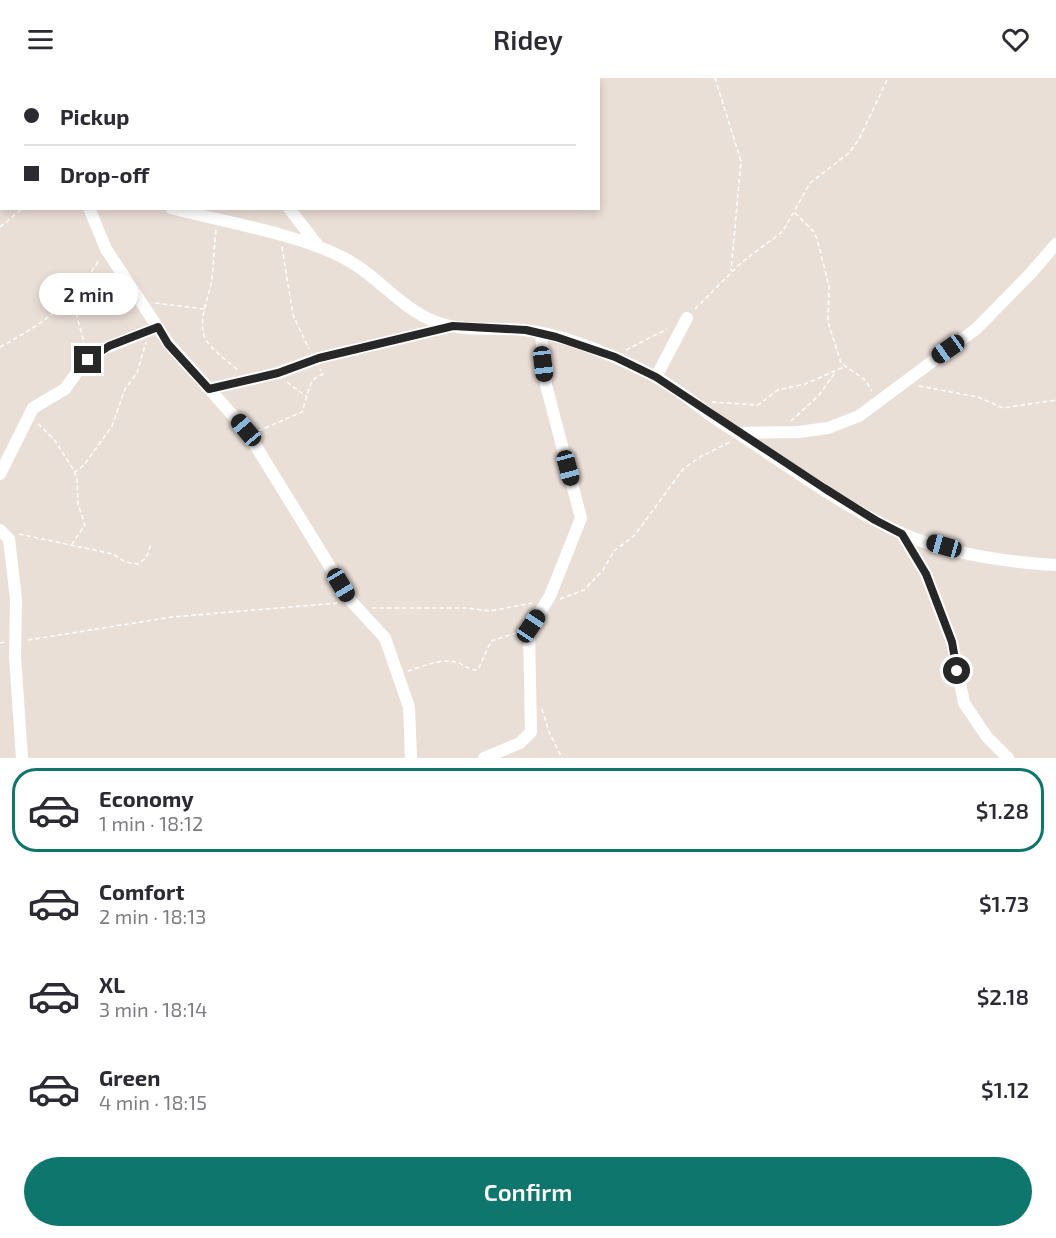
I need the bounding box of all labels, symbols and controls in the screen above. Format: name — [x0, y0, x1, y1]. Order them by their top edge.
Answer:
icon: menu — [24, 23, 57, 56]
text: Ridey — [493, 23, 563, 55]
icon: heart — [999, 23, 1032, 56]
text: Pickup — [60, 103, 129, 129]
text: Drop-off — [60, 161, 149, 187]
callout: 2 min — [38, 273, 138, 315]
text: 2 min — [63, 282, 114, 306]
car — [928, 331, 968, 367]
car — [532, 345, 554, 383]
route end — [74, 346, 101, 373]
car — [228, 410, 264, 450]
car — [555, 448, 581, 488]
car — [924, 532, 964, 560]
car — [324, 565, 358, 605]
car — [513, 606, 549, 646]
route start — [943, 657, 970, 684]
icon: car — [27, 783, 81, 837]
text: Economy — [99, 785, 194, 811]
text: $1.28 — [976, 797, 1029, 823]
text: 1 min · 18:12 — [99, 811, 203, 835]
icon: car — [27, 876, 81, 930]
text: Comfort — [99, 878, 184, 904]
text: $1.73 — [979, 890, 1029, 916]
text: 2 min · 18:13 — [99, 904, 206, 928]
icon: car — [27, 969, 81, 1023]
text: XL — [99, 971, 125, 997]
text: $2.18 — [977, 983, 1029, 1009]
text: 3 min · 18:14 — [99, 997, 207, 1021]
icon: car — [27, 1062, 81, 1116]
text: Green — [99, 1064, 161, 1090]
text: $1.12 — [981, 1076, 1029, 1102]
text: 4 min · 18:15 — [99, 1090, 207, 1114]
button: Confirm — [24, 1157, 1032, 1226]

